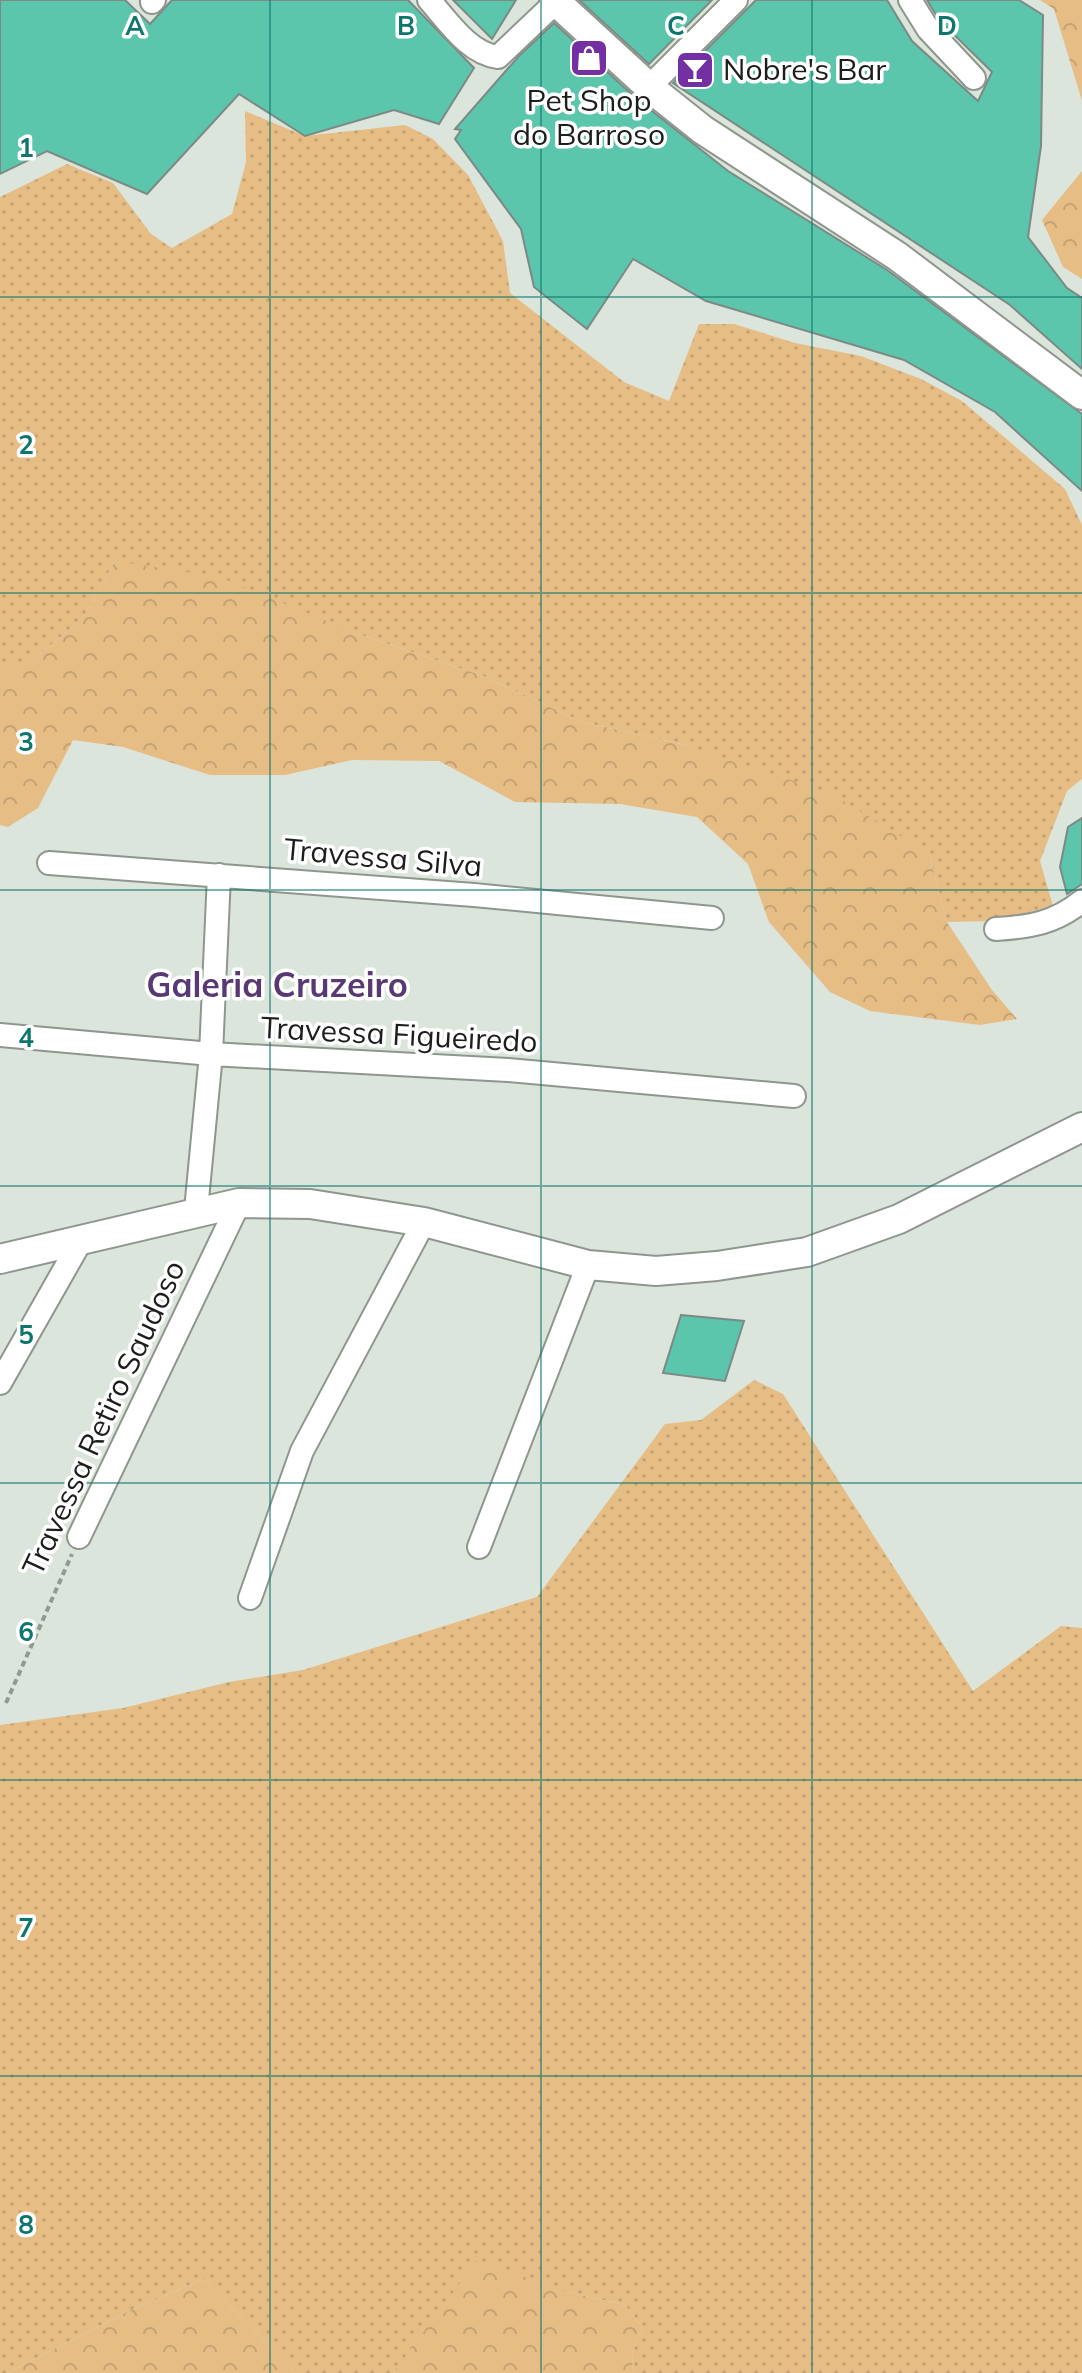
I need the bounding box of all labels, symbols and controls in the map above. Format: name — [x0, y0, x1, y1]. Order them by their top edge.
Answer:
text: A — [125, 9, 145, 42]
text: B — [397, 9, 415, 42]
text: C — [667, 9, 685, 42]
text: D — [937, 9, 957, 42]
shop icon: Pet Shop do Barroso — [568, 37, 610, 79]
bar icon: Nobre's Bar — [674, 49, 716, 91]
place label: Nobre's Bar — [723, 50, 886, 88]
place label: Pet Shop do Barroso — [513, 81, 665, 153]
text: 1 — [18, 131, 34, 164]
text: 2 — [18, 428, 34, 461]
text: 3 — [18, 725, 34, 758]
street label: Travessa Silva — [282, 829, 484, 885]
district label: Galeria Cruzeiro — [146, 963, 408, 1006]
street label: Travessa Figueiredo — [260, 1008, 538, 1060]
text: 4 — [18, 1021, 34, 1054]
street label: Travessa Retiro Saudoso — [13, 1254, 193, 1581]
text: 5 — [18, 1318, 34, 1351]
text: 6 — [18, 1615, 34, 1648]
text: 7 — [18, 1911, 34, 1944]
text: 8 — [18, 2208, 34, 2241]

